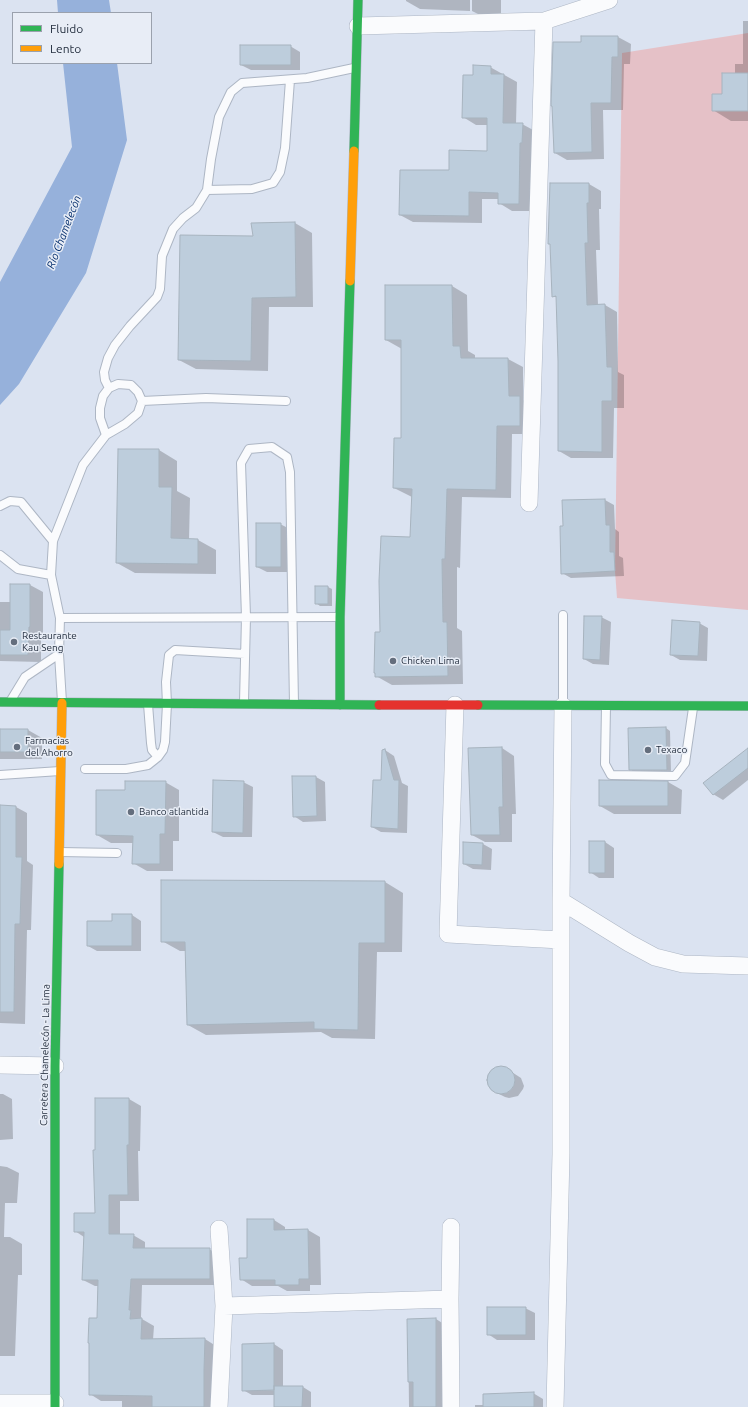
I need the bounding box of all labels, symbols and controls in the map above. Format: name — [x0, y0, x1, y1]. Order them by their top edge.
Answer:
legend — [12, 12, 152, 64]
text: Fluido — [50, 22, 83, 35]
text: Lento — [50, 42, 81, 55]
water label: Río Chamelecón — [44, 194, 84, 270]
place label: Restaurante Kau Seng — [22, 630, 77, 654]
marker: Restaurante Kau Seng — [9, 637, 19, 647]
place label: Chicken Lima — [401, 655, 460, 667]
marker: Chicken Lima — [388, 656, 398, 666]
place label: Farmacias del Ahorro — [25, 735, 73, 758]
marker: Farmacias del Ahorro — [12, 742, 22, 752]
place label: Texaco — [656, 744, 687, 756]
marker: Texaco — [643, 745, 653, 755]
place label: Banco atlantida — [139, 806, 209, 818]
marker: Banco atlantida — [126, 807, 136, 817]
street label: Carretera Chamelecón - La Lima — [38, 984, 52, 1126]

